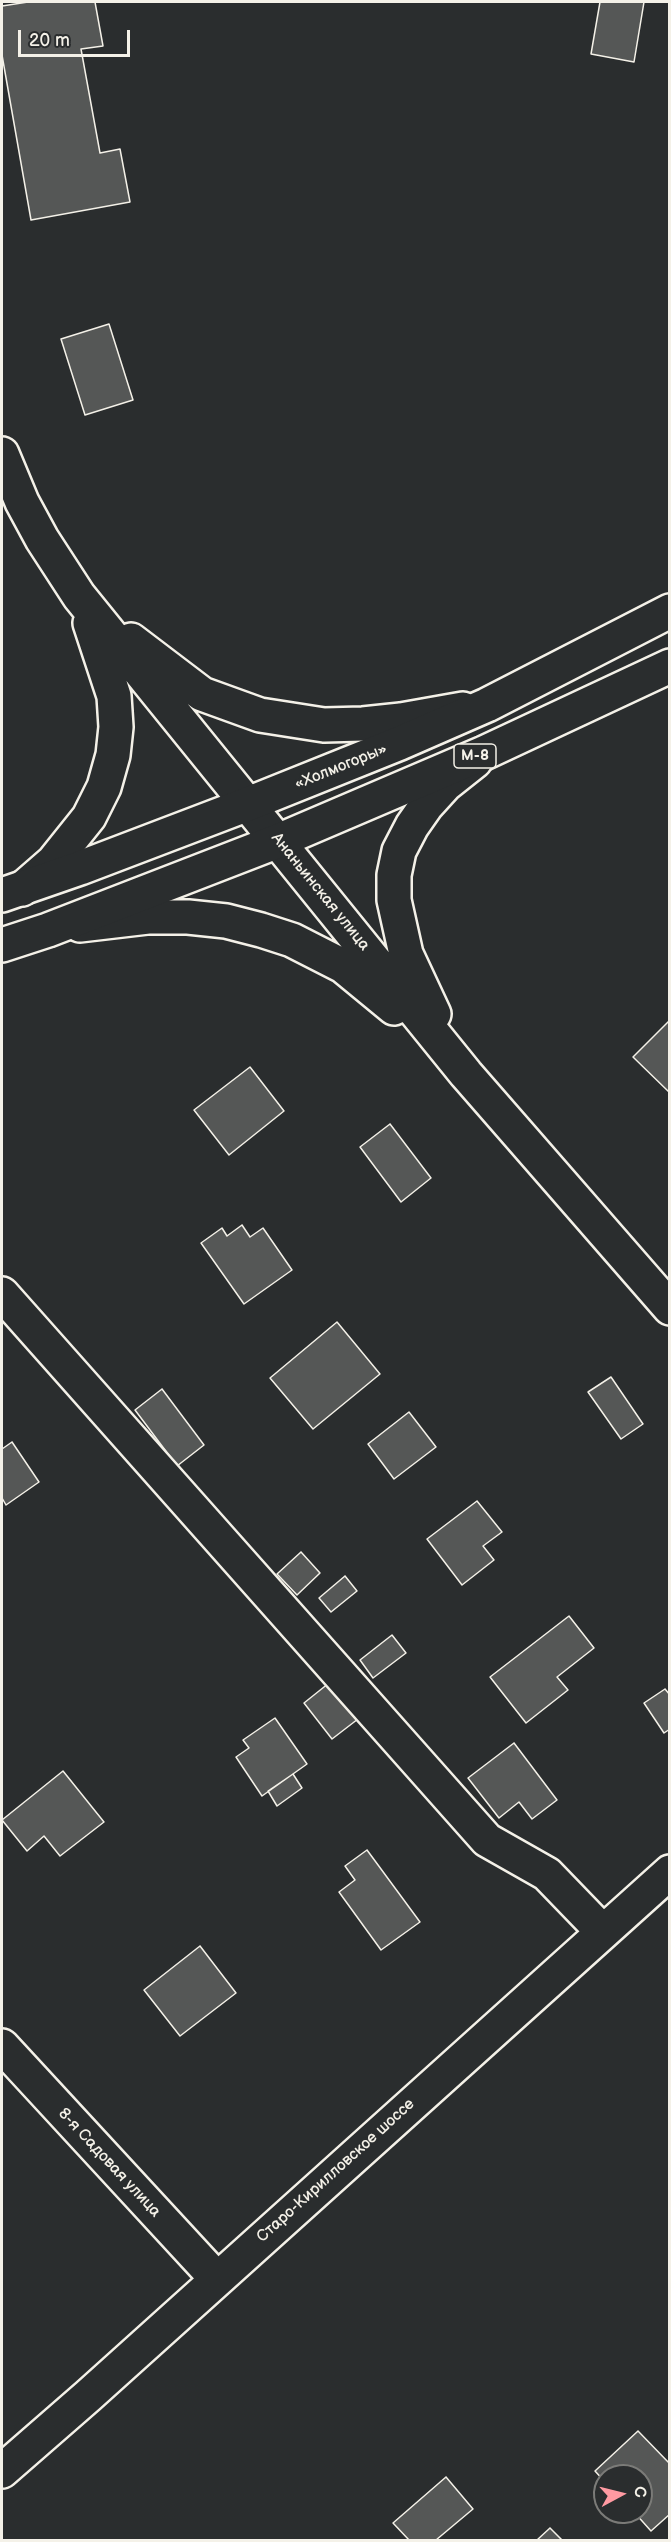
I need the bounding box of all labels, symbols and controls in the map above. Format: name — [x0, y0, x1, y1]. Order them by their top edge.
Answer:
scale bar — [21, 18, 134, 56]
text: 20 m — [29, 30, 70, 51]
street label: «Холмогоры» — [292, 740, 390, 794]
road number: М-8 — [454, 744, 496, 768]
street label: Ананьинская улица — [267, 829, 373, 955]
street label: Старо-Кирилловское шоссе — [253, 2095, 419, 2247]
street label: 8-я Садовая улица — [54, 2105, 164, 2221]
north arrow — [593, 2464, 653, 2524]
text: С — [629, 2485, 649, 2499]

